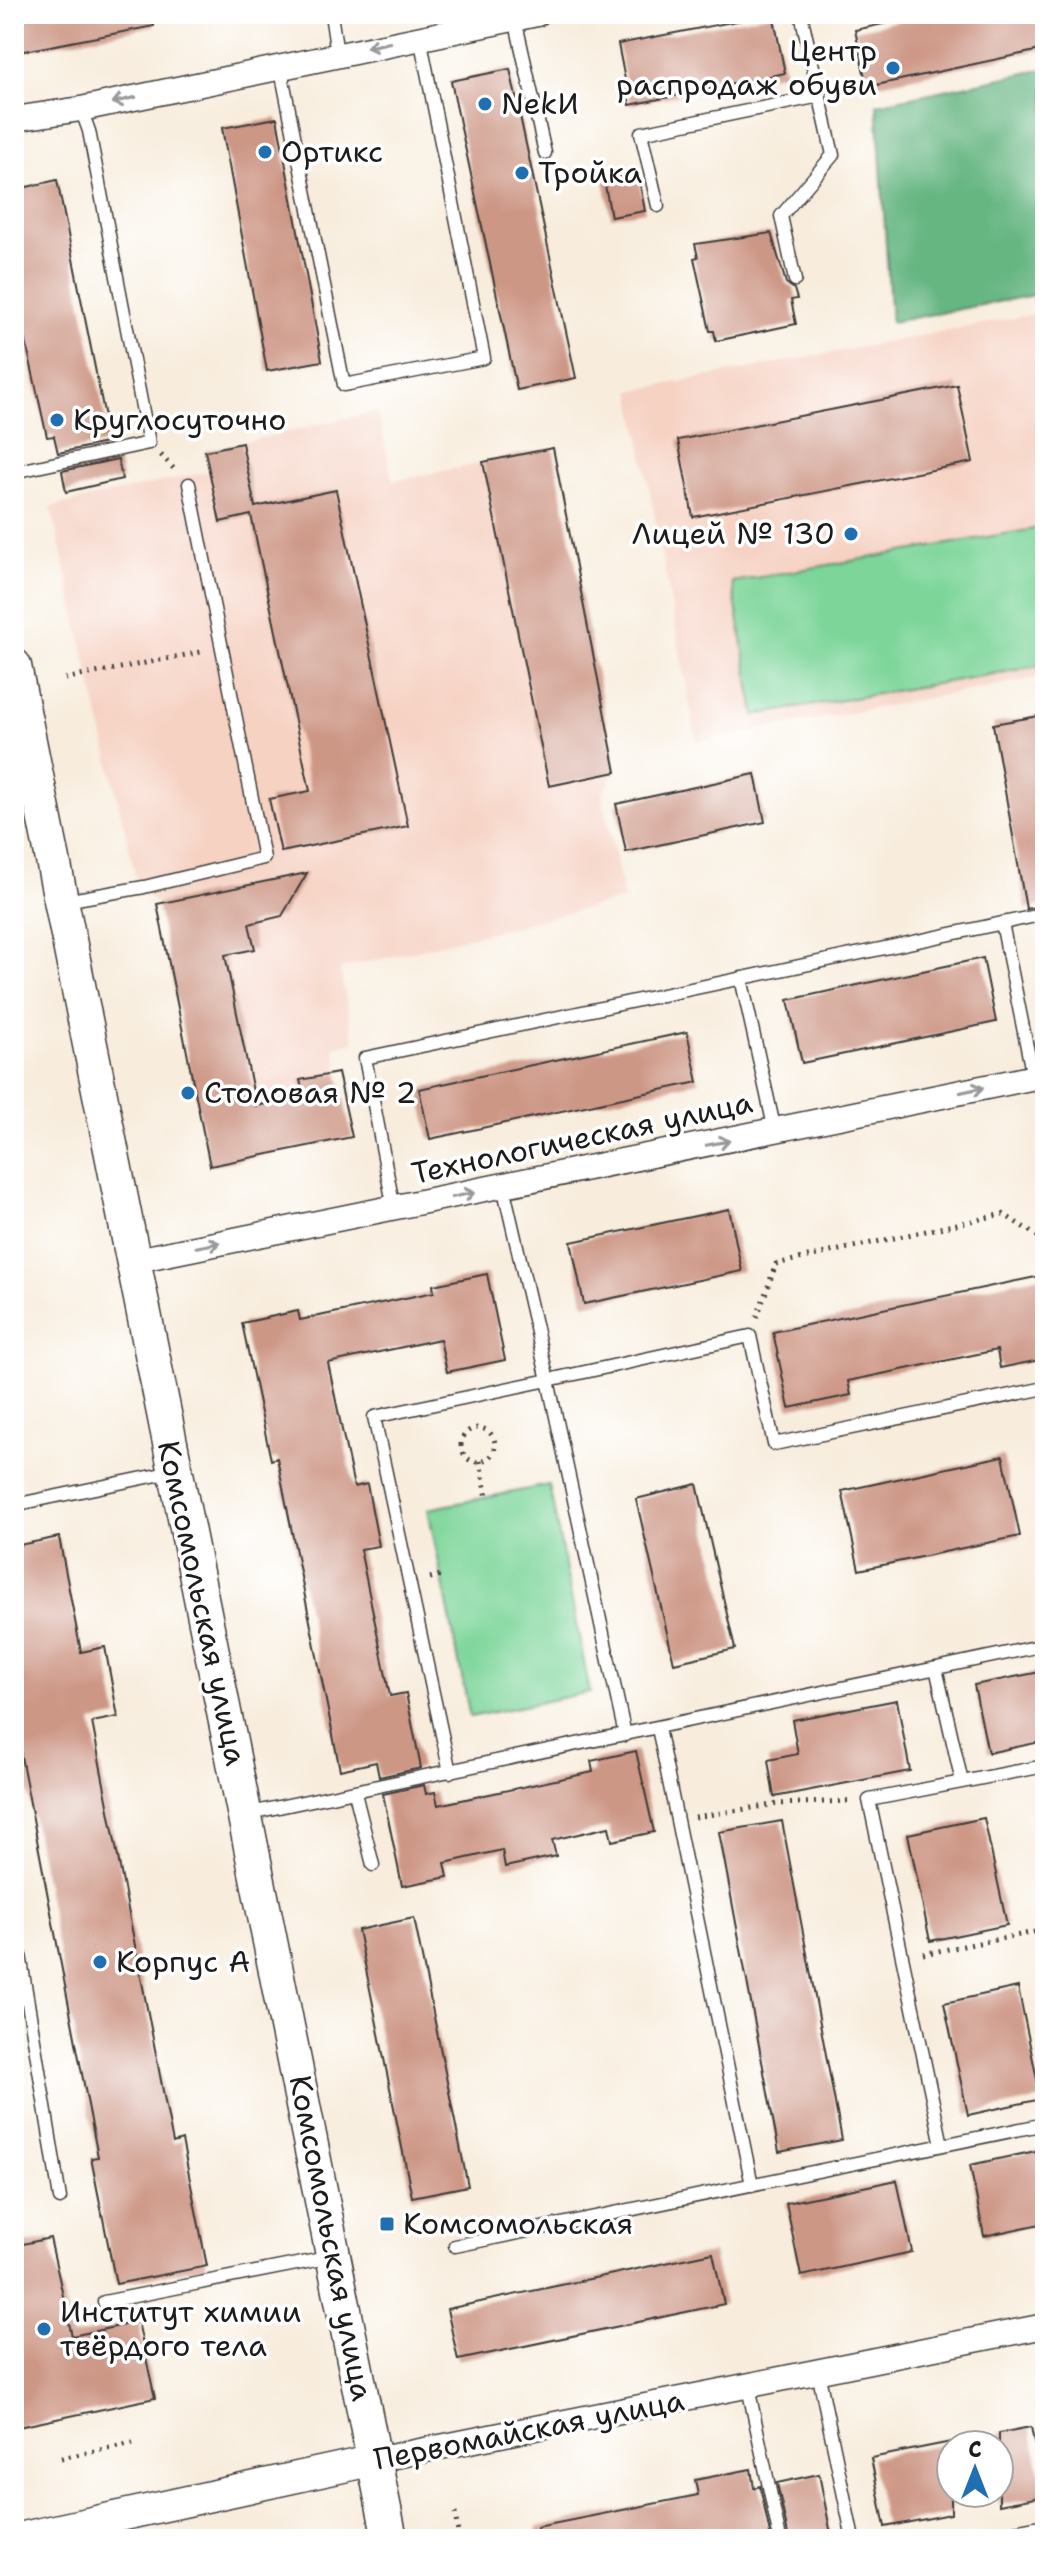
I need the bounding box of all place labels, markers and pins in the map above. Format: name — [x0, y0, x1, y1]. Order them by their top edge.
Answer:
place label: Центр распродаж обуви — [616, 30, 877, 105]
marker: Центр распродаж обуви — [884, 59, 902, 77]
place label: NekИ — [501, 83, 579, 124]
marker: NekИ — [476, 95, 494, 113]
place label: Ортикс — [281, 131, 383, 172]
marker: Ортикс — [256, 143, 274, 161]
place label: Тройка — [538, 152, 642, 193]
marker: Тройка — [513, 164, 531, 182]
place label: Круглосуточно — [73, 399, 286, 440]
marker: Круглосуточно — [48, 411, 66, 429]
place label: Лицей № 130 — [632, 513, 835, 554]
marker: Лицей № 130 — [842, 525, 860, 543]
place label: Столовая № 2 — [204, 1072, 417, 1113]
marker: Столовая № 2 — [179, 1084, 197, 1102]
place label: Корпус А — [116, 1941, 250, 1982]
marker: Корпус А — [91, 1953, 109, 1971]
place label: Комсомольская — [403, 2203, 633, 2244]
marker: Комсомольская — [378, 2215, 396, 2233]
place label: Институт химии твёрдого тела — [60, 2291, 301, 2366]
marker: Институт химии твёрдого тела — [35, 2320, 53, 2338]

